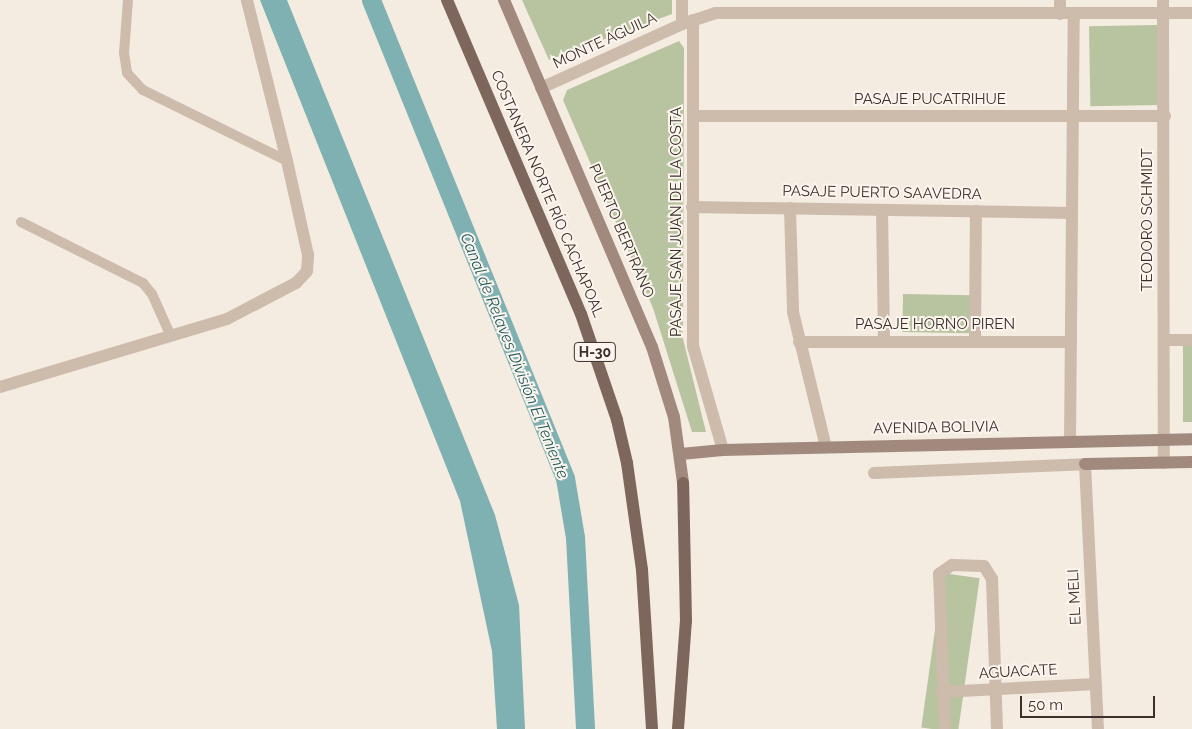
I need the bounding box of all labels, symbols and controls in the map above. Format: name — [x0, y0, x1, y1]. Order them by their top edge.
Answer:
street label: MONTE ÁGUILA — [550, 9, 660, 73]
street label: COSTANERA NORTE RÍO CACHAPOAL — [487, 68, 607, 320]
street label: PASAJE PUCATRIHUE — [854, 91, 1006, 109]
street label: PASAJE SAN JUAN DE LA COSTA — [668, 106, 686, 338]
street label: TEODORO SCHMIDT — [1139, 148, 1157, 292]
street label: PUERTO BERTRANO — [585, 161, 657, 301]
street label: PASAJE PUERTO SAAVEDRA — [782, 182, 982, 204]
water label: Canal de Relaves División El Teniente — [456, 230, 572, 482]
street label: PASAJE HORNO PIREN — [855, 316, 1015, 334]
road number: H-30 — [574, 341, 616, 364]
street label: AVENIDA BOLIVIA — [873, 418, 999, 438]
street label: EL MELI — [1065, 568, 1085, 626]
street label: AGUACATE — [978, 661, 1058, 683]
scale bar — [1022, 686, 1157, 718]
text: 50 m — [1028, 696, 1063, 714]

